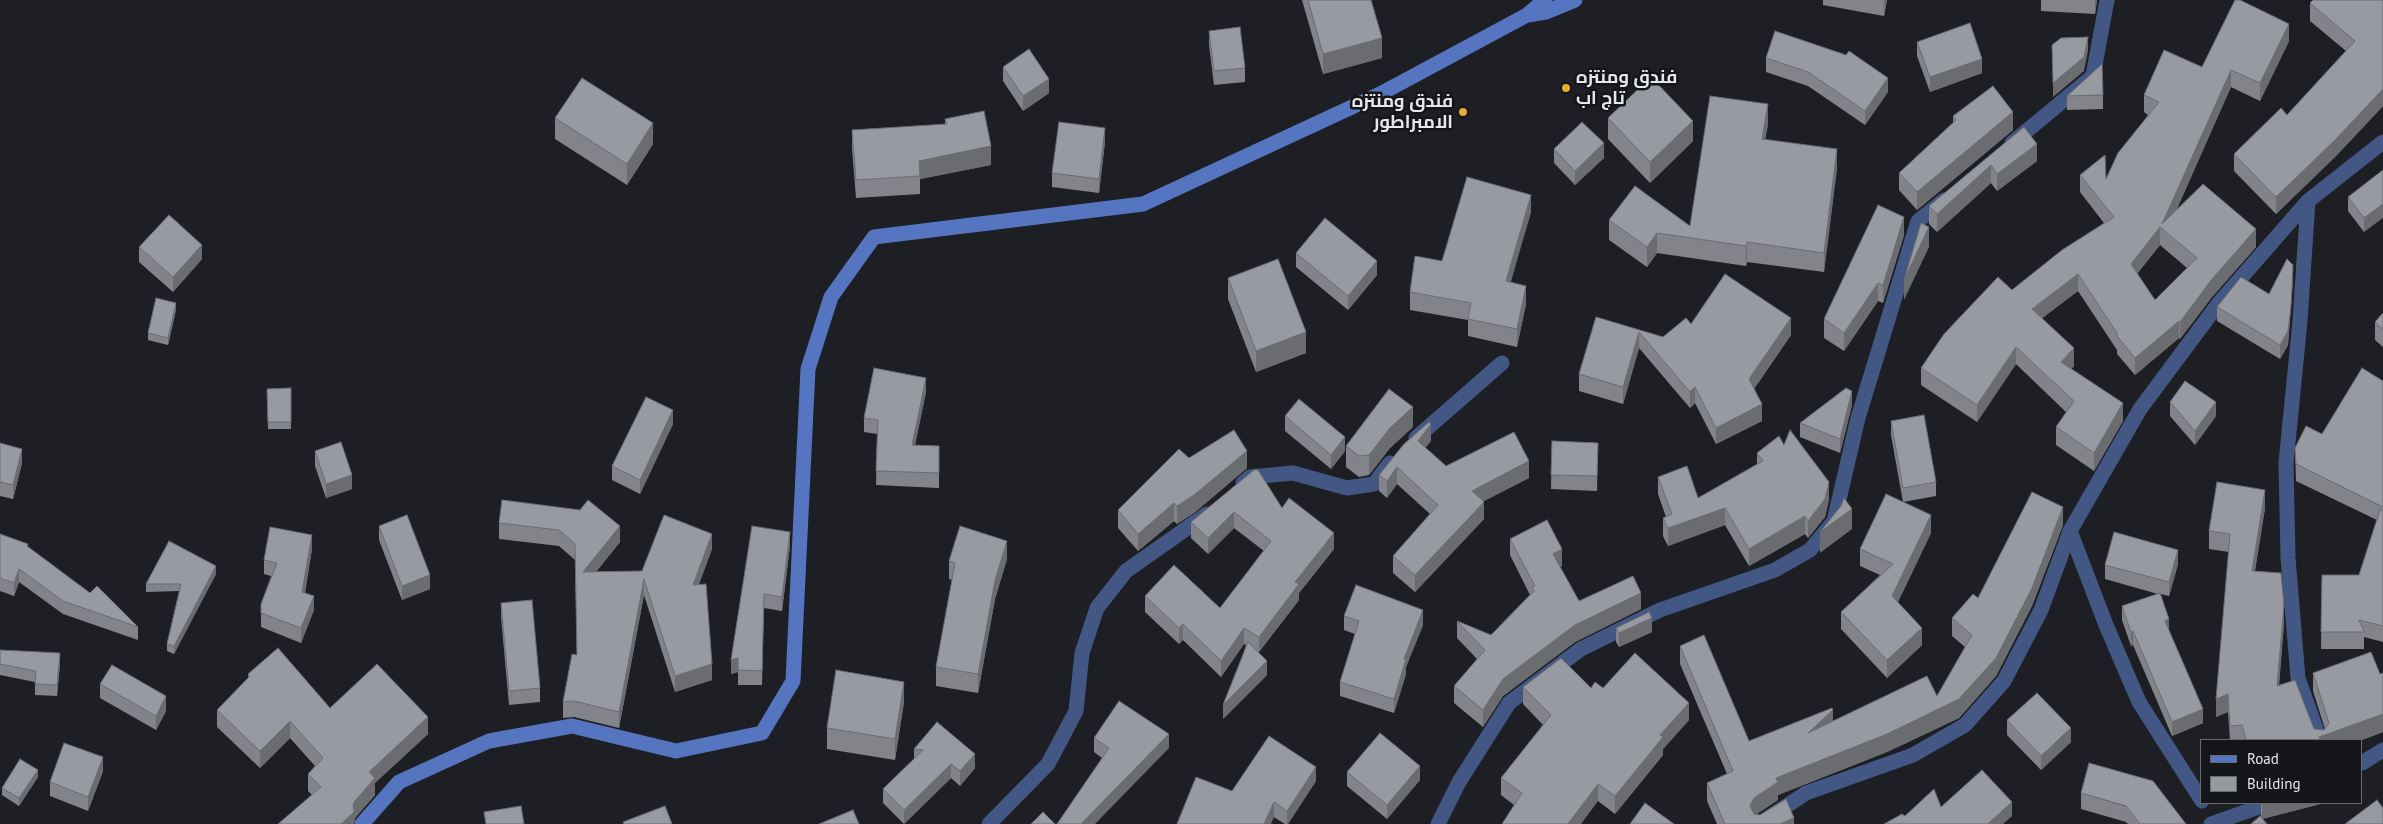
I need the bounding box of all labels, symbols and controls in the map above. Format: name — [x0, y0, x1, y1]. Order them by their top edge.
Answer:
place label: فندق ومنتزه تاج اب — [1576, 67, 1677, 110]
marker: فندق ومنتزه تاج اب — [1560, 82, 1572, 94]
place label: فندق ومنتزه الامبراطور — [1352, 91, 1453, 134]
marker: فندق ومنتزه الامبراطور — [1457, 106, 1469, 118]
legend — [2200, 739, 2363, 804]
text: Road — [2247, 749, 2279, 768]
text: Building — [2247, 774, 2301, 793]

